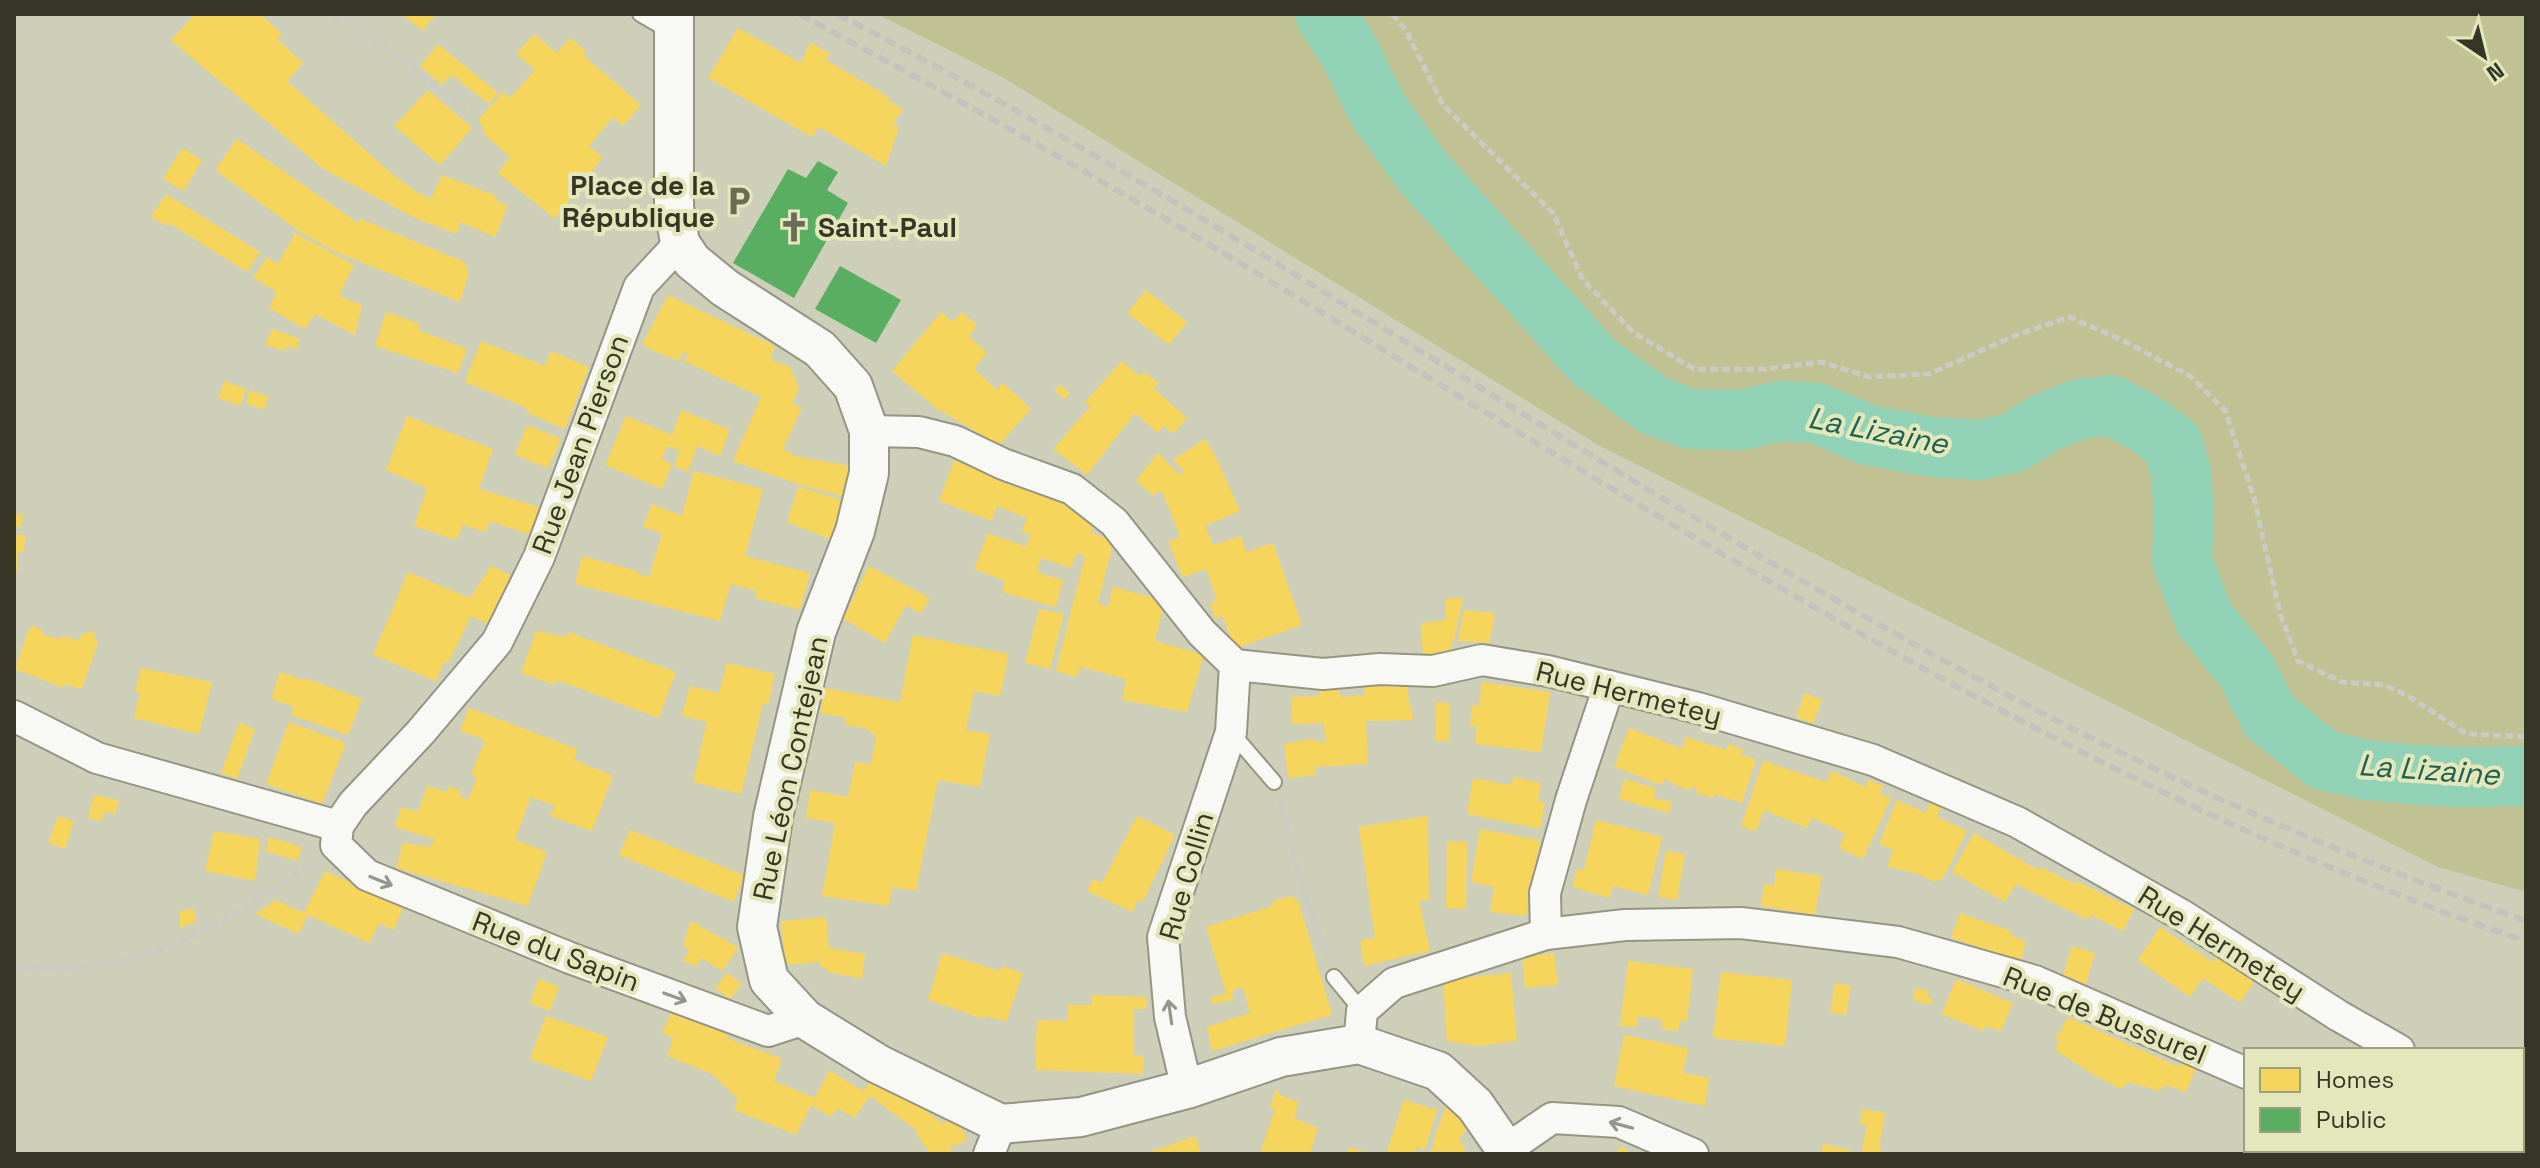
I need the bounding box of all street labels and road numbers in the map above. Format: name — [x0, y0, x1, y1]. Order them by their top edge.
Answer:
street label: Rue Jean Pierson — [524, 329, 636, 559]
street label: Rue Léon Contejean — [744, 632, 836, 904]
street label: Rue Hermetey — [1532, 653, 1726, 733]
street label: Rue Collin — [1151, 808, 1221, 944]
street label: Rue Hermetey — [2132, 877, 2312, 1009]
street label: Rue du Sapin — [467, 903, 645, 999]
street label: Rue de Bussurel — [1998, 958, 2212, 1072]

